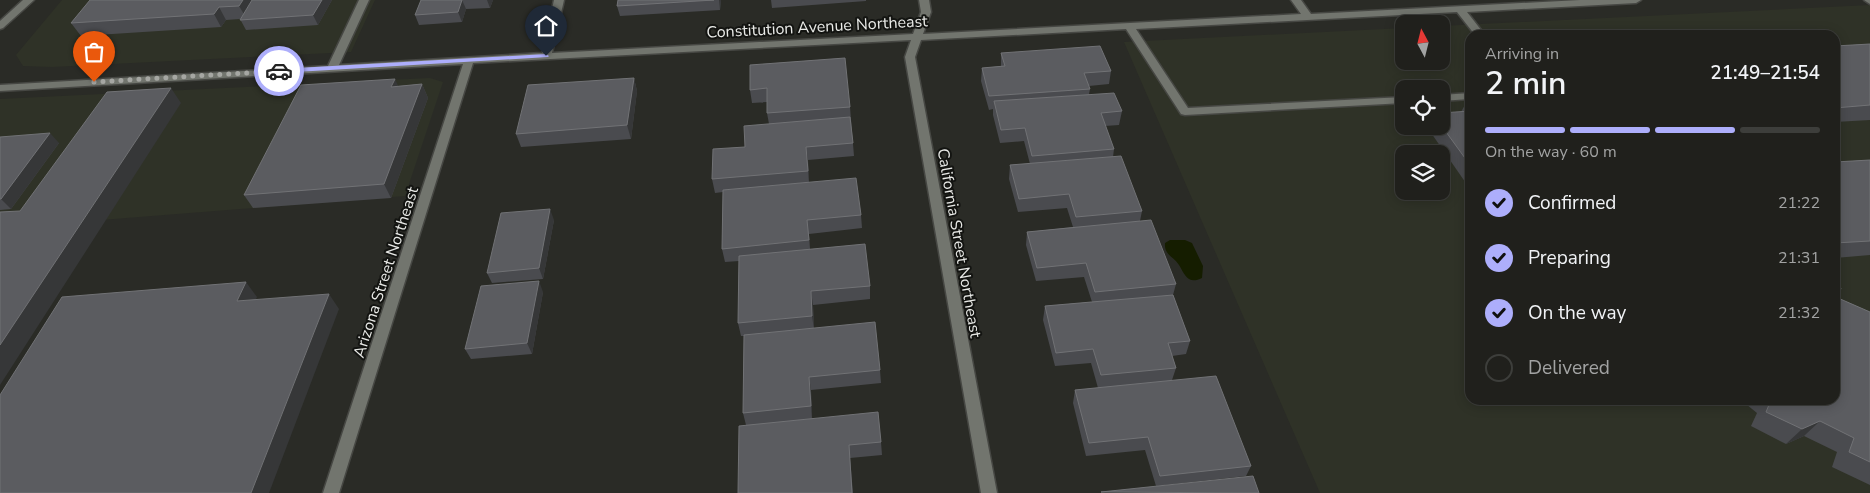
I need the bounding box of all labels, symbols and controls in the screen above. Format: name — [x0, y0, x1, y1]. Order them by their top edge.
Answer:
pin — [525, 5, 567, 56]
street label: Constitution Avenue Northeast — [706, 10, 929, 44]
icon: home — [532, 12, 560, 40]
north arrow — [1395, 15, 1450, 70]
map controls — [1395, 15, 1450, 200]
pin — [73, 31, 115, 82]
icon: bag — [80, 38, 108, 66]
text: Arriving in — [1485, 43, 1559, 65]
courier — [254, 46, 304, 96]
icon: car — [265, 57, 293, 85]
text: 21:49–21:54 — [1710, 60, 1820, 86]
text: 2 min — [1485, 62, 1567, 105]
button: locate — [1395, 80, 1450, 135]
text: On the way · 60 m — [1485, 141, 1617, 163]
button: layers — [1395, 145, 1450, 200]
street label: California Street Northeast — [932, 147, 987, 340]
street label: Arizona Street Northeast — [348, 184, 424, 361]
icon: check — [1485, 189, 1513, 217]
text: Confirmed — [1528, 190, 1616, 216]
text: 21:22 — [1778, 192, 1820, 214]
icon: check — [1485, 244, 1513, 272]
text: Preparing — [1528, 245, 1611, 271]
text: 21:31 — [1778, 247, 1820, 269]
icon: check — [1485, 299, 1513, 327]
text: On the way — [1528, 300, 1626, 326]
text: 21:32 — [1778, 302, 1820, 324]
text: Delivered — [1528, 355, 1610, 381]

